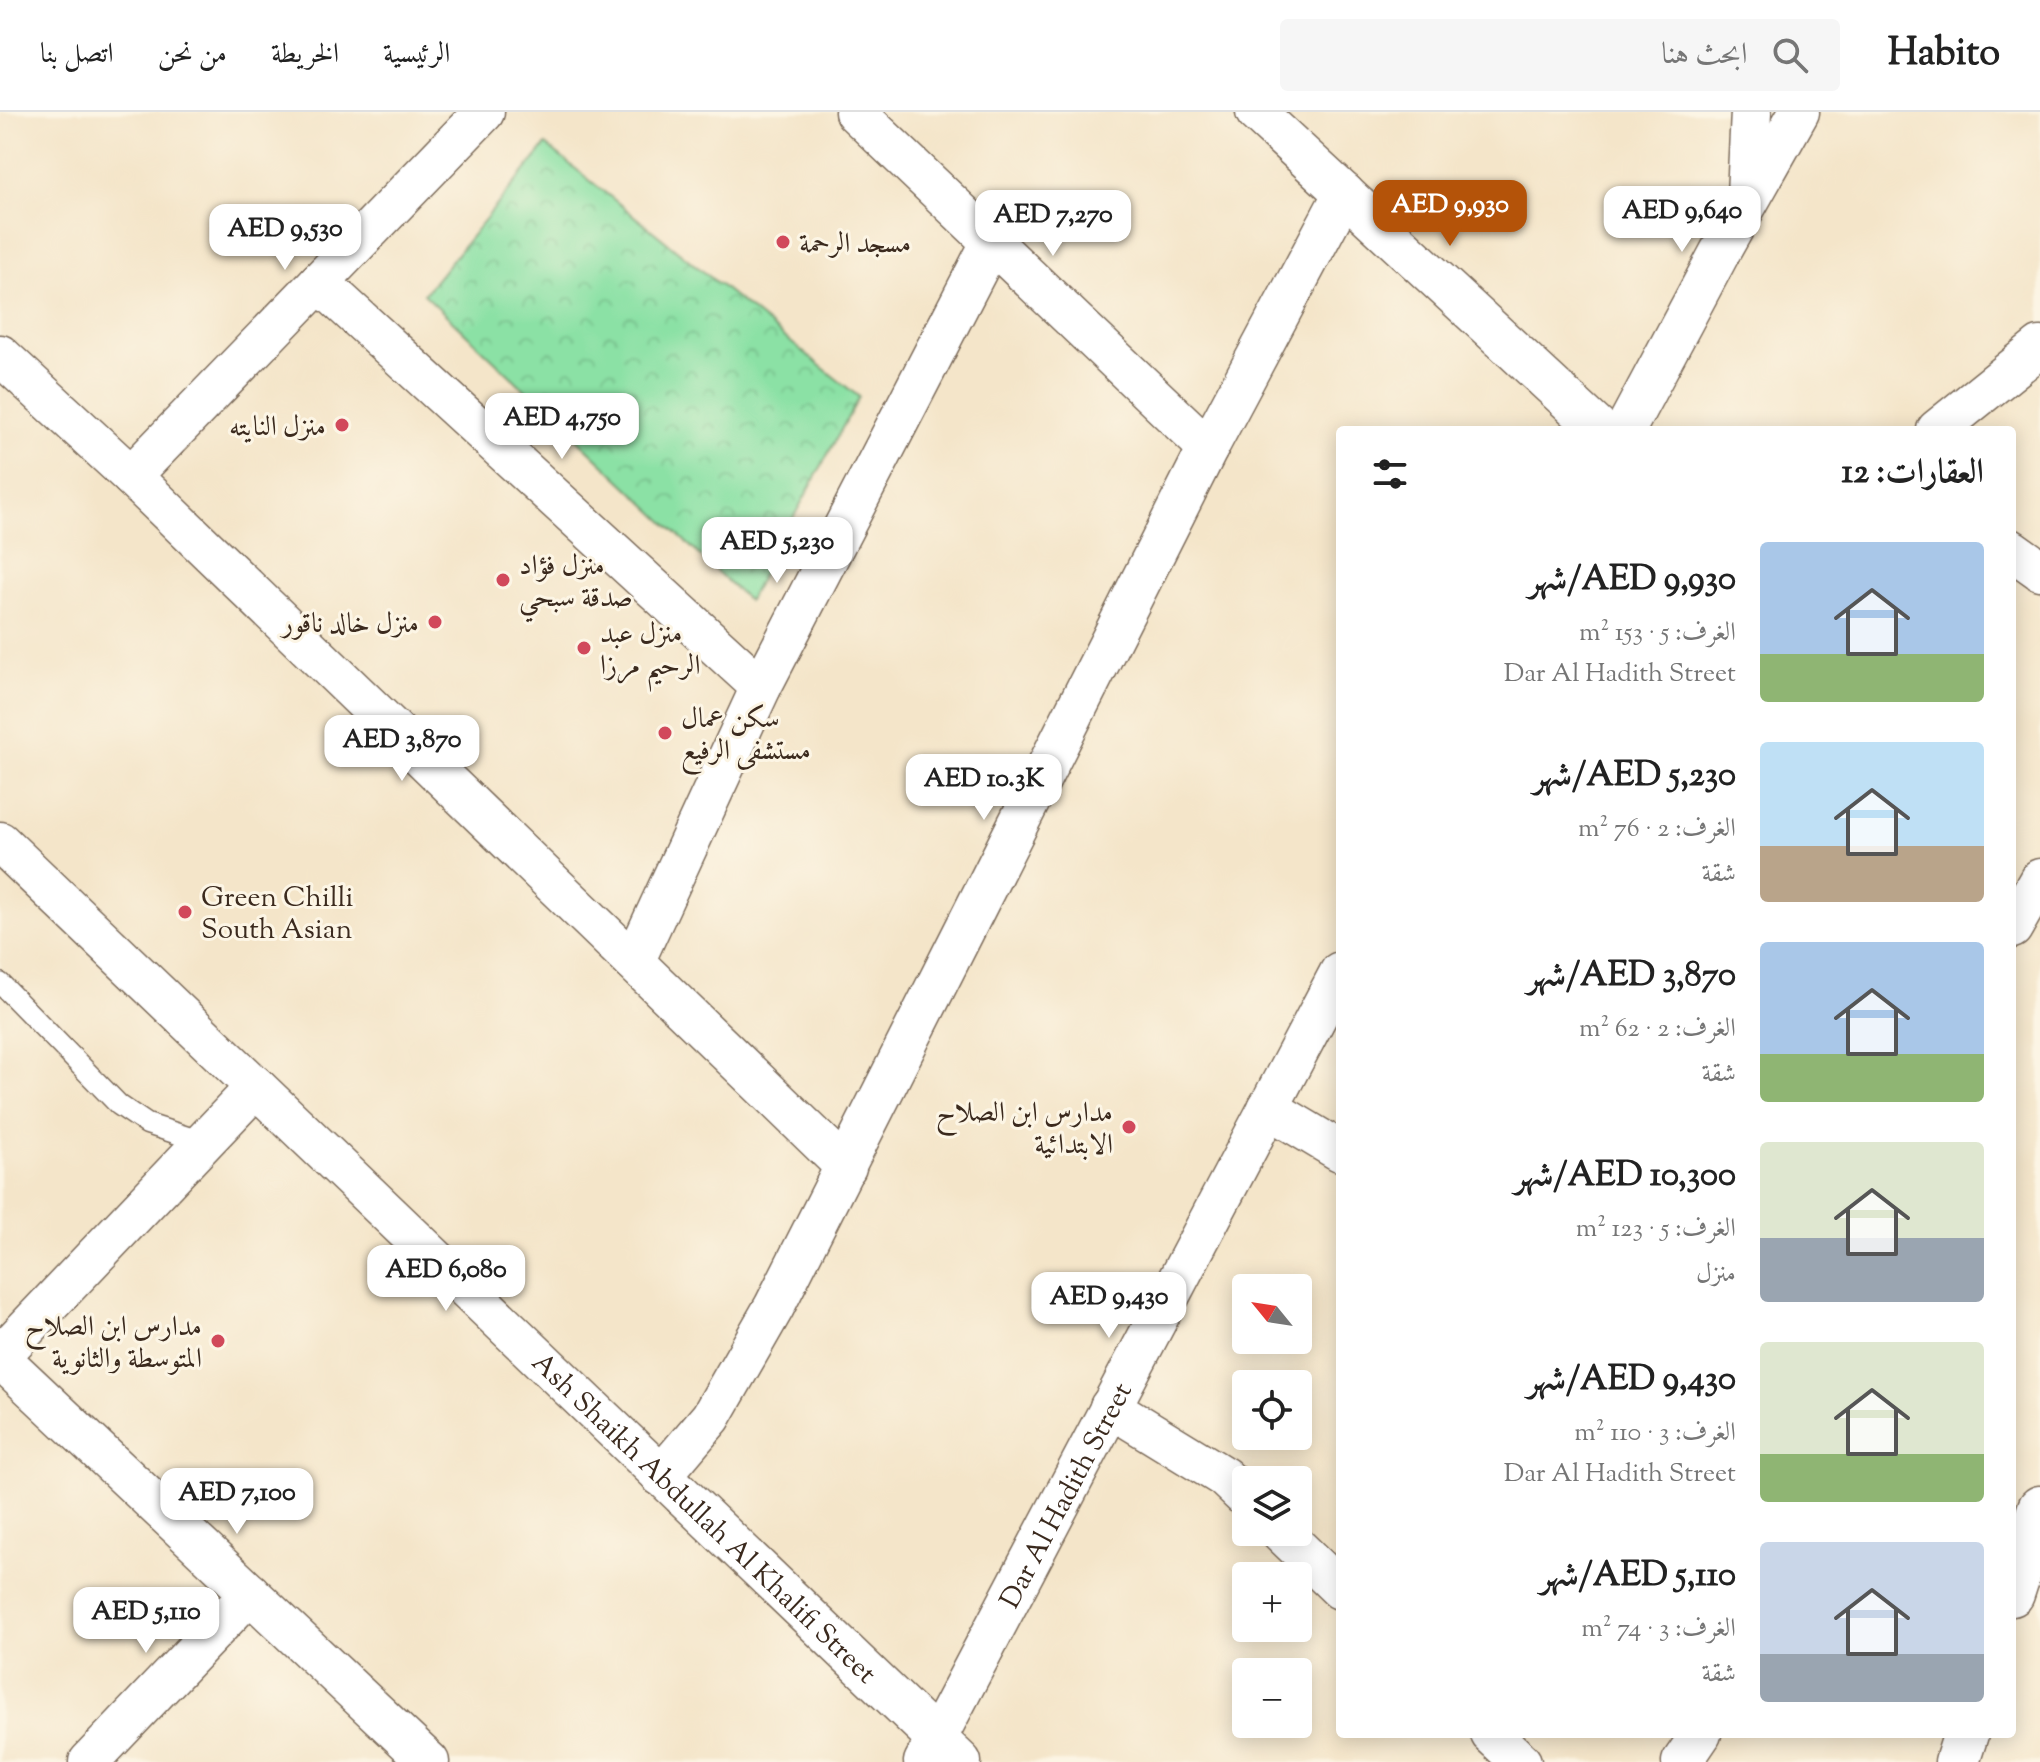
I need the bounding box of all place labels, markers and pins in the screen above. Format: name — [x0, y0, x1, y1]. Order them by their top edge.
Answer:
pin: AED 9,930 — [1358, 180, 1542, 248]
pin: AED 9,640 — [1590, 186, 1774, 254]
pin: AED 7,270 — [961, 190, 1145, 258]
pin: AED 9,530 — [193, 204, 377, 272]
place label: مسجد الرحمة — [799, 225, 911, 265]
marker: مسجد الرحمة — [774, 233, 792, 251]
pin: AED 4,750 — [470, 393, 654, 461]
place label: منزل النايته — [229, 408, 326, 448]
marker: منزل النايته — [333, 416, 351, 434]
pin: AED 5,230 — [685, 517, 869, 585]
place label: منزل فؤاد صدقة سبحي — [519, 547, 633, 623]
marker: منزل فؤاد صدقة سبحي — [494, 571, 512, 589]
place label: منزل خالد ناقور — [279, 605, 419, 645]
marker: منزل خالد ناقور — [426, 613, 444, 631]
place label: منزل عبد الرحيم مرزا — [600, 615, 700, 692]
marker: منزل عبد الرحيم مرزا — [575, 639, 593, 657]
place label: سكن عمال مستشفى الرفيع — [681, 700, 811, 775]
pin: AED 3,870 — [310, 715, 494, 783]
marker: سكن عمال مستشفى الرفيع — [656, 724, 674, 742]
pin: AED 10.3K — [892, 754, 1076, 822]
place label: Green Chilli South Asian — [201, 879, 354, 951]
marker: Green Chilli South Asian — [176, 903, 194, 921]
place label: مدارس ابن الصلاح الابتدائية — [936, 1094, 1113, 1166]
marker: مدارس ابن الصلاح الابتدائية — [1120, 1118, 1138, 1136]
pin: AED 6,080 — [354, 1245, 538, 1313]
pin: AED 9,430 — [1017, 1272, 1201, 1340]
place label: مدارس ابن الصلاح المتوسطة والثانوية — [25, 1308, 202, 1380]
marker: مدارس ابن الصلاح المتوسطة والثانوية — [209, 1332, 227, 1350]
pin: AED 7,100 — [145, 1468, 329, 1536]
pin: AED 5,110 — [54, 1587, 238, 1655]

